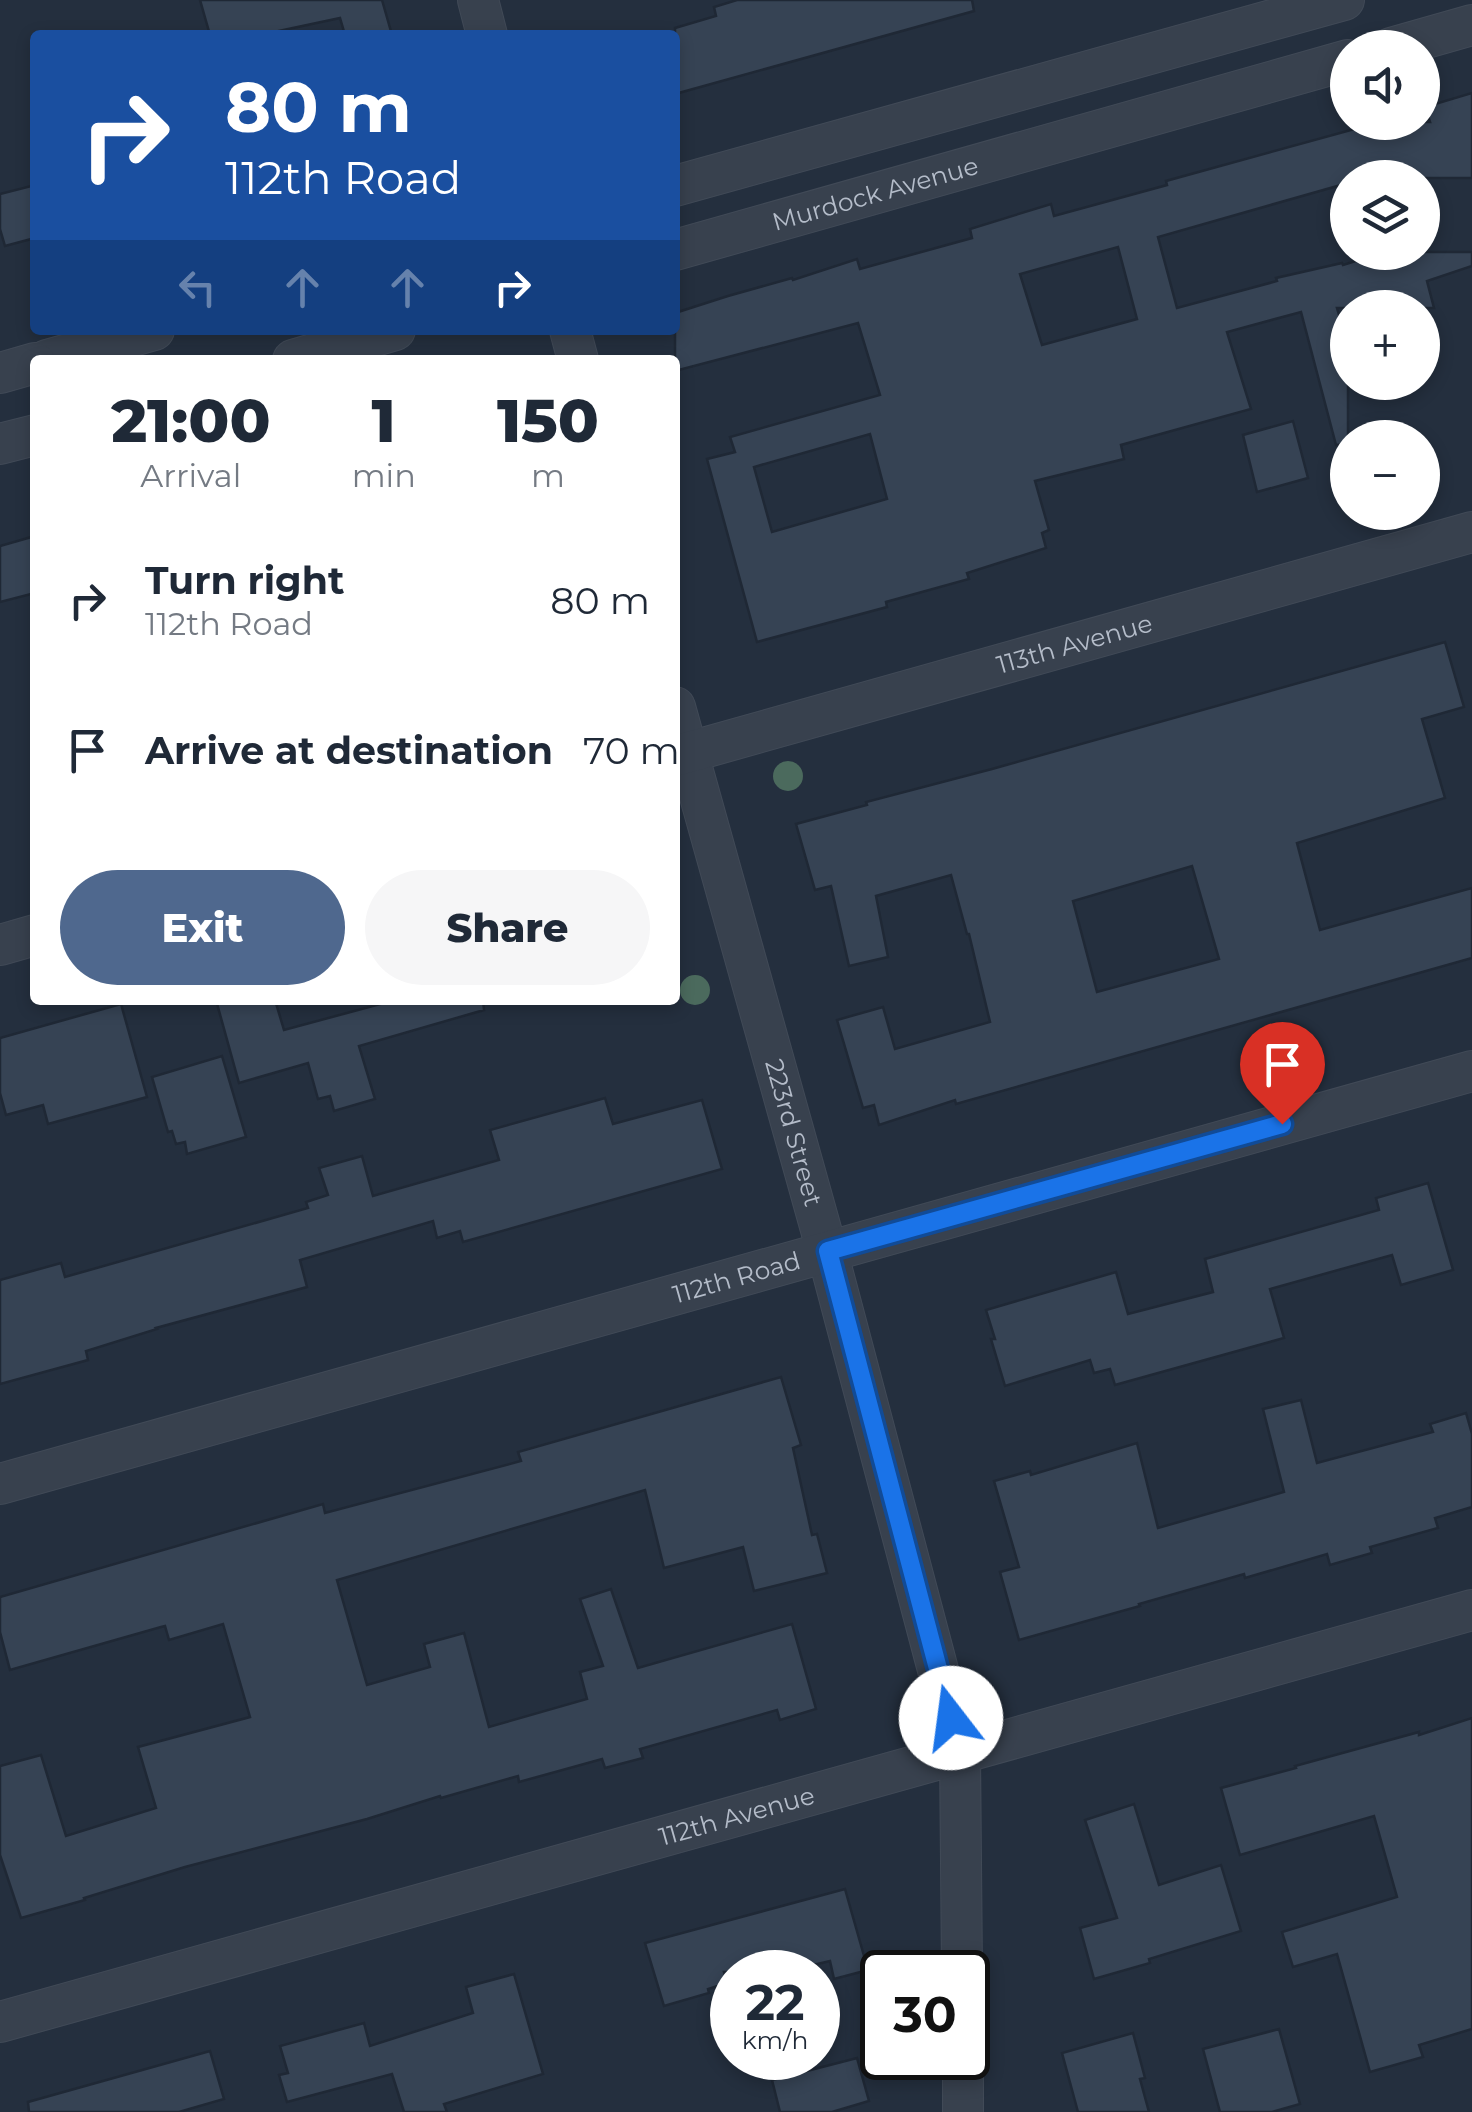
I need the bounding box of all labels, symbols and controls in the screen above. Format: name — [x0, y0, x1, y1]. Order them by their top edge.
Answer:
map controls — [1330, 30, 1440, 530]
button: sound — [1330, 30, 1440, 140]
text: 80 m — [225, 64, 412, 150]
icon: right — [60, 70, 190, 200]
text: 112th Road — [225, 150, 461, 205]
street label: Murdock Avenue — [769, 150, 982, 237]
button: layers — [1330, 160, 1440, 270]
icon: left — [170, 260, 225, 315]
icon: ahead — [275, 260, 330, 315]
icon: ahead — [380, 260, 435, 315]
icon: right — [485, 260, 540, 315]
button: + — [1330, 290, 1440, 400]
text: 21:00 — [111, 384, 271, 457]
text: 1 — [372, 384, 396, 457]
text: 150 — [497, 384, 599, 457]
button: − — [1330, 420, 1440, 530]
text: Arrival — [140, 456, 241, 495]
text: min — [352, 456, 416, 495]
text: m — [531, 456, 565, 495]
text: Turn right — [145, 557, 344, 604]
icon: right — [60, 573, 115, 628]
text: 80 m — [550, 577, 650, 624]
text: 112th Road — [145, 604, 313, 643]
street label: 113th Avenue — [993, 608, 1156, 680]
icon: arrive — [60, 723, 115, 778]
text: Arrive at destination — [145, 727, 553, 774]
text: 70 m — [583, 727, 680, 774]
button: Exit — [60, 870, 345, 985]
button: Share — [365, 870, 650, 985]
pin — [1240, 1022, 1325, 1125]
icon: arrive — [1255, 1037, 1310, 1092]
street label: 223rd Street — [759, 1056, 829, 1210]
street label: 112th Road — [669, 1245, 804, 1310]
position arrow — [899, 1666, 1003, 1770]
street label: 112th Avenue — [655, 1780, 818, 1852]
speed limit sign: 30 — [860, 1950, 990, 2080]
text: 22 — [746, 1972, 805, 2033]
text: km/h — [742, 2025, 808, 2055]

